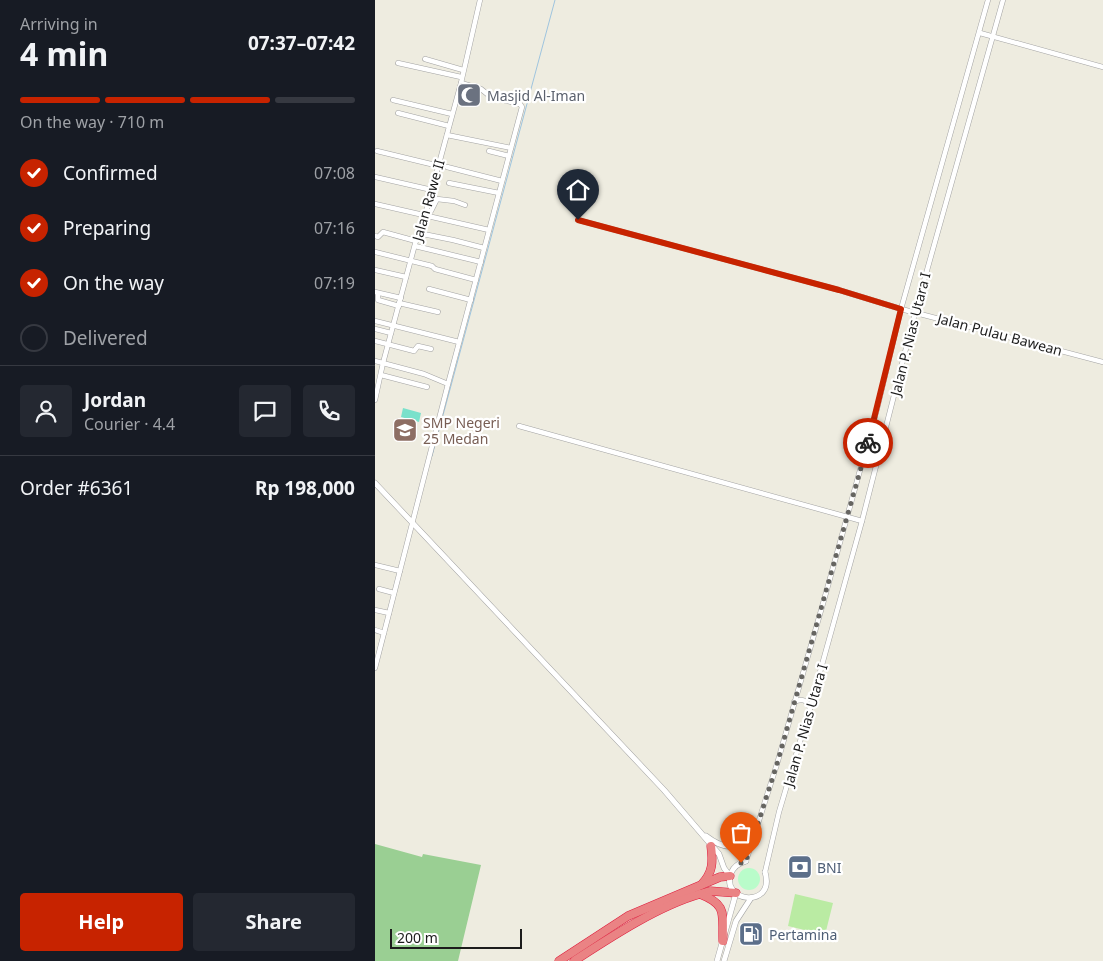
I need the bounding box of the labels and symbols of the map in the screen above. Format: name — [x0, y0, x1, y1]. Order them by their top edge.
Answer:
mosque icon: Masjid Al-Iman — [456, 82, 482, 108]
place label: Masjid Al-Iman — [487, 86, 585, 105]
street label: Jalan Rawe II — [407, 157, 449, 245]
pin — [557, 169, 599, 220]
street label: Jalan P. Nias Utara I — [885, 270, 935, 400]
street label: Jalan Pulau Bawean — [933, 308, 1065, 360]
place label: SMP Negeri 25 Medan — [423, 413, 500, 448]
school or university icon: SMP Negeri 25 Medan — [392, 417, 418, 443]
courier — [843, 418, 893, 468]
street label: Jalan P. Nias Utara I — [778, 661, 832, 790]
pin — [720, 812, 762, 863]
bank icon: BNI — [787, 854, 813, 880]
place label: BNI — [817, 858, 842, 877]
fuel station icon: Pertamina — [738, 921, 764, 947]
place label: Pertamina — [769, 925, 837, 944]
scale bar — [390, 926, 523, 949]

